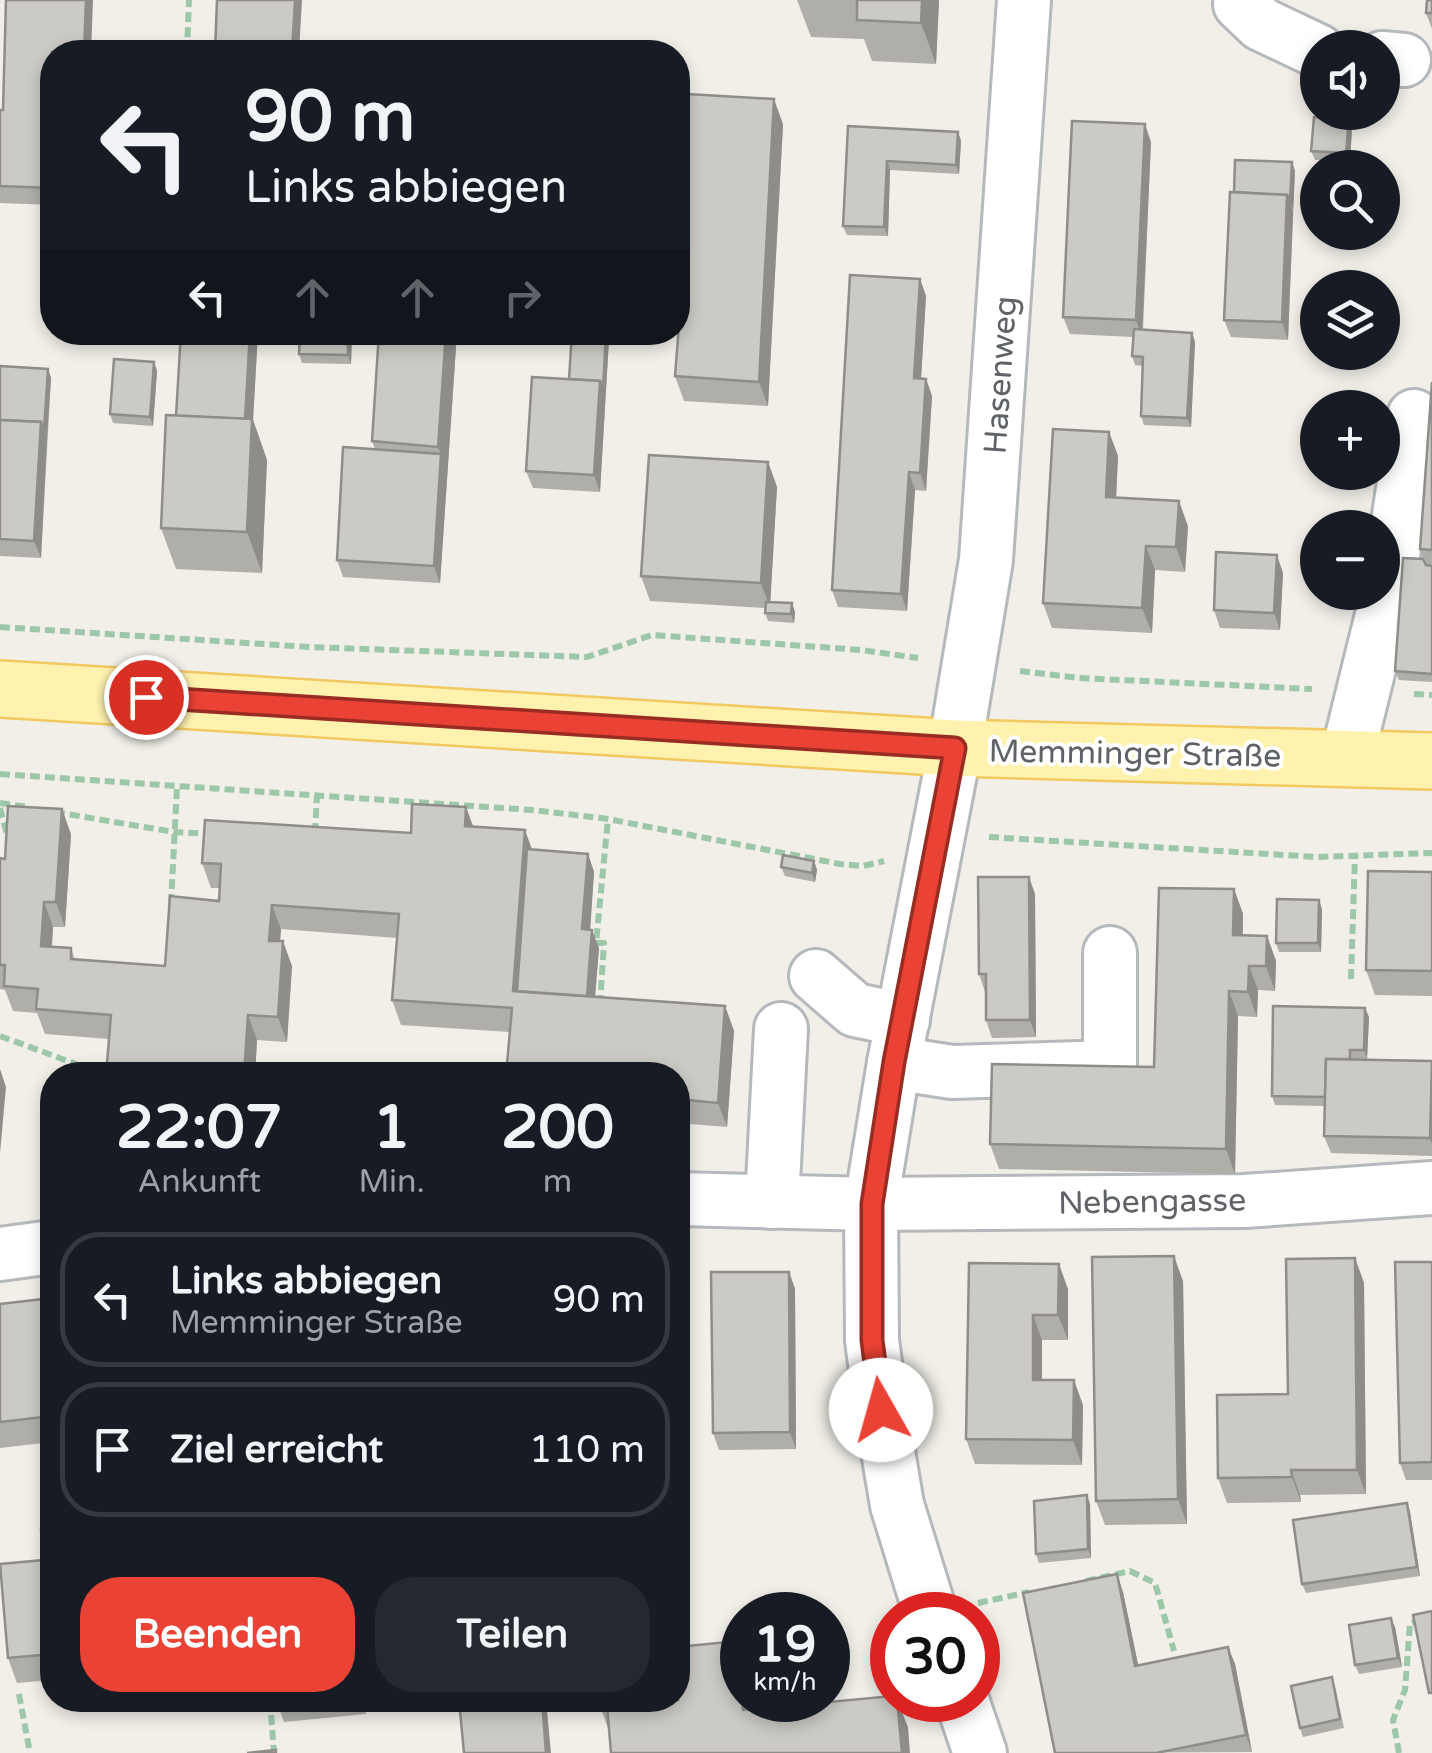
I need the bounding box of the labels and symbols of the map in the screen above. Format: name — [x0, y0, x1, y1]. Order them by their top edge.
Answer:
street label: Hasenweg — [977, 295, 1025, 455]
pin — [104, 655, 189, 740]
street label: Memminger Straße — [988, 732, 1282, 776]
street label: Nebengasse — [1058, 1181, 1246, 1223]
position arrow — [829, 1358, 933, 1462]
speed limit sign: 30 — [870, 1592, 1000, 1722]

